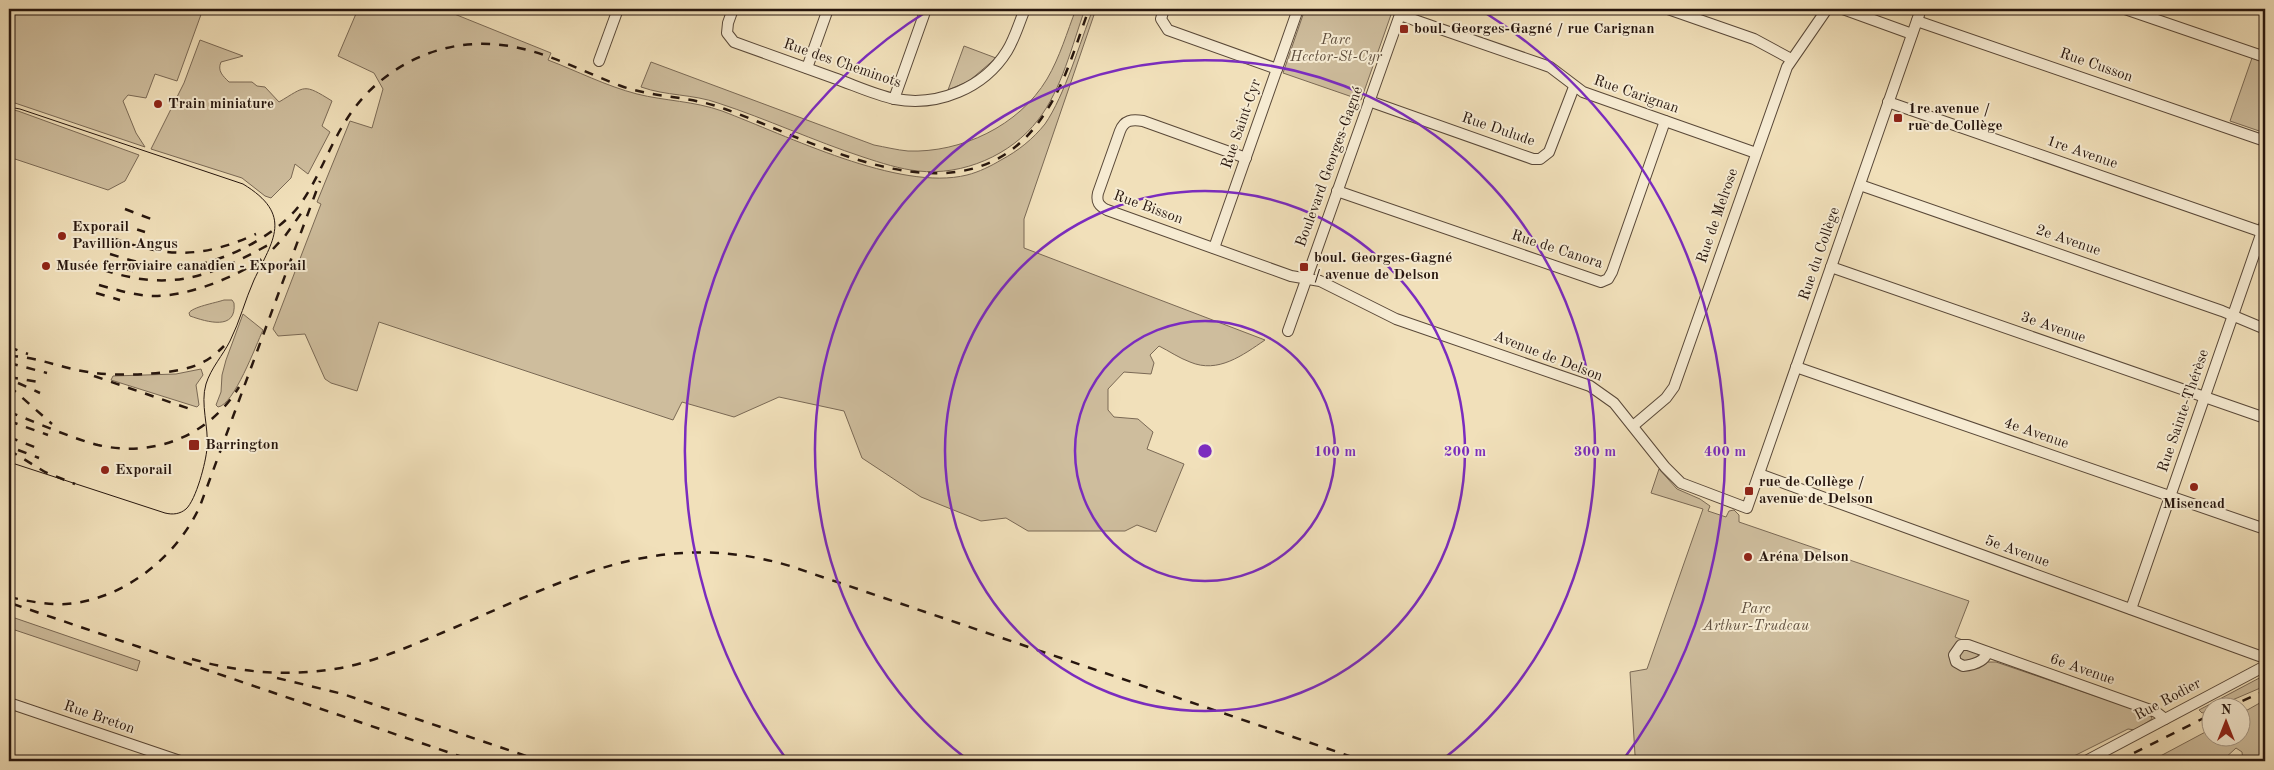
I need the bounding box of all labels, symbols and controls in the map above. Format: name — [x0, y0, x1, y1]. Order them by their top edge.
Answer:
place label: boul. Georges-Gagné / rue Carignan — [1414, 22, 1655, 37]
marker: boul. Georges-Gagné / rue Carignan — [1398, 23, 1410, 35]
park label: Parc Hector-St-Cyr — [1289, 33, 1383, 65]
street label: Rue des Cheminots — [781, 37, 903, 91]
street label: Rue Cusson — [2057, 46, 2135, 86]
street label: Rue Carignan — [1591, 73, 1681, 117]
street label: Rue Saint-Cyr — [1220, 77, 1264, 171]
street label: Boulevard Georges-Gagné — [1294, 85, 1366, 249]
place label: Train miniature — [168, 97, 274, 112]
marker: Train miniature — [152, 98, 164, 110]
place label: 1re avenue / rue de Collège — [1908, 102, 2003, 134]
street label: Rue Dulude — [1459, 110, 1537, 150]
marker: 1re avenue / rue de Collège — [1892, 112, 1904, 124]
street label: 1re Avenue — [2045, 134, 2119, 172]
street label: Rue de Melrose — [1695, 167, 1741, 265]
street label: Rue Bisson — [1111, 189, 1185, 227]
street label: Rue du Collège — [1797, 205, 1843, 302]
place label: Exporail Pavillion Angus — [72, 220, 178, 252]
street label: 2e Avenue — [2034, 223, 2102, 259]
street label: Rue de Canora — [1509, 228, 1605, 272]
marker: Exporail Pavillion Angus — [56, 230, 68, 242]
place label: boul. Georges-Gagné / avenue de Delson — [1314, 251, 1452, 283]
place label: Musée ferroviaire canadien - Exporail — [56, 259, 307, 274]
marker: Musée ferroviaire canadien - Exporail — [40, 260, 52, 272]
marker: boul. Georges-Gagné / avenue de Delson — [1298, 261, 1310, 273]
street label: 3e Avenue — [2019, 310, 2087, 346]
street label: Avenue de Delson — [1491, 329, 1605, 385]
street label: Rue Sainte-Thérèse — [2156, 348, 2212, 474]
street label: 4e Avenue — [2002, 416, 2070, 452]
marker: Barrington — [187, 438, 201, 452]
place label: Barrington — [205, 438, 279, 453]
centre of rings — [1196, 442, 1214, 460]
text: 100 m — [1314, 445, 1356, 460]
text: 200 m — [1444, 445, 1486, 460]
text: 300 m — [1574, 445, 1616, 460]
text: 400 m — [1704, 445, 1746, 460]
place label: Exporail — [115, 463, 172, 478]
marker: Exporail — [99, 464, 111, 476]
place label: rue de Collège / avenue de Delson — [1759, 475, 1873, 507]
marker: Misencad — [2188, 481, 2200, 493]
marker: rue de Collège / avenue de Delson — [1743, 485, 1755, 497]
place label: Misencad — [2163, 497, 2225, 512]
street label: 5e Avenue — [1983, 533, 2051, 571]
place label: Aréna Delson — [1758, 550, 1849, 565]
marker: Aréna Delson — [1742, 551, 1754, 563]
park label: Parc Arthur-Trudeau — [1702, 602, 1810, 634]
street label: 6e Avenue — [2048, 652, 2116, 688]
street label: Rue Rodier — [2132, 676, 2204, 724]
north arrow — [2202, 698, 2252, 748]
street label: Rue Breton — [62, 699, 136, 737]
text: N — [2221, 703, 2232, 717]

